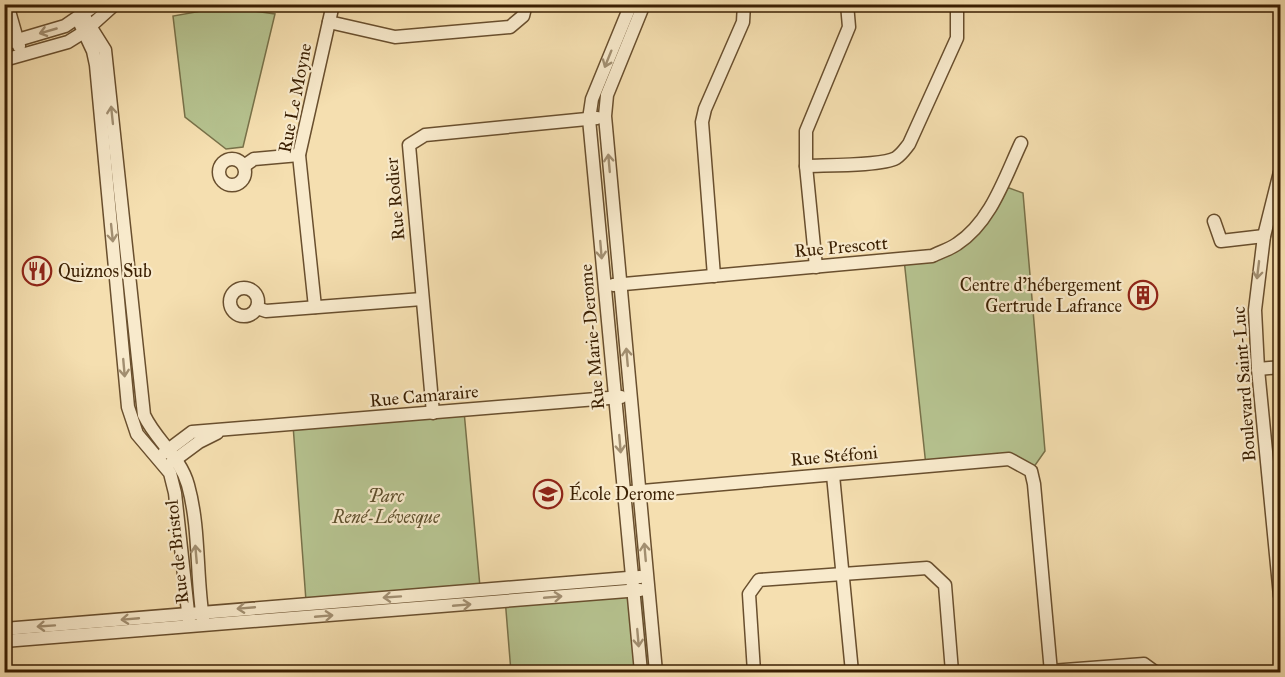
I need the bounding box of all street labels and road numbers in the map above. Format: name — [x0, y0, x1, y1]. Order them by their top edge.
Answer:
street label: Rue Le Moyne — [274, 41, 316, 155]
street label: Rue Rodier — [380, 156, 410, 241]
street label: Rue Prescott — [793, 232, 889, 262]
street label: Rue Marie-Derome — [575, 263, 609, 411]
street label: Boulevard Saint-Luc — [1228, 305, 1260, 462]
street label: Rue Camaraire — [368, 380, 480, 412]
street label: Rue Stéfoni — [789, 441, 879, 471]
street label: Rue de Bristol — [161, 499, 193, 605]

